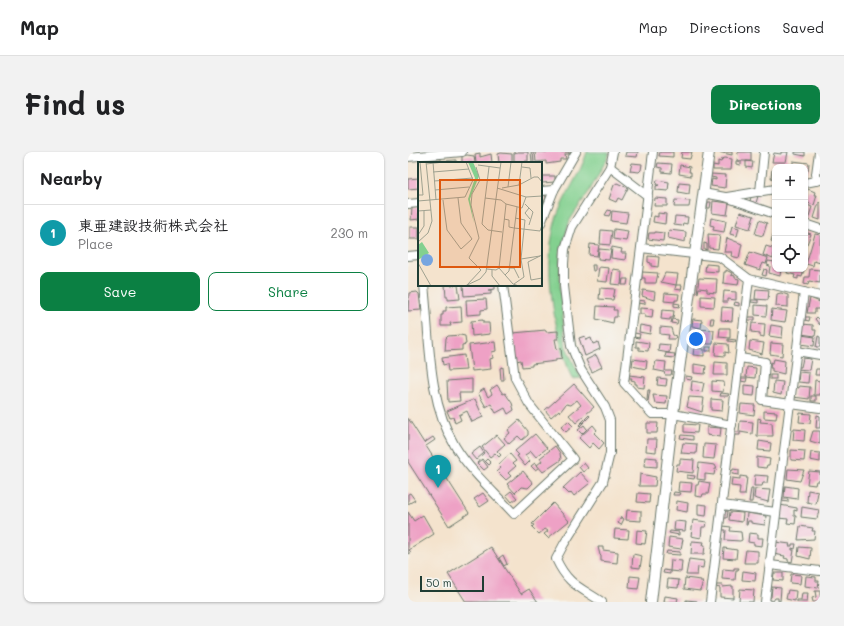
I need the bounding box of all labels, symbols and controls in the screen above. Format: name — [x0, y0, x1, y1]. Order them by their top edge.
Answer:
text: Map — [20, 15, 59, 40]
text: Map — [639, 18, 667, 37]
text: Directions — [689, 18, 760, 37]
text: Saved — [782, 18, 824, 37]
button: Directions — [711, 85, 820, 124]
text: Find us — [24, 86, 125, 122]
inset map — [418, 162, 542, 286]
map controls — [772, 164, 808, 272]
button: + — [772, 164, 808, 200]
text: Nearby — [40, 167, 102, 189]
button: − — [772, 200, 808, 236]
text: 東亜建設技術株式会社 — [78, 215, 228, 235]
text: 1 — [50, 224, 56, 241]
text: 230 m — [331, 224, 368, 241]
text: Place — [78, 235, 113, 252]
button: locate — [772, 236, 808, 272]
button: Save — [40, 272, 200, 311]
button: Share — [208, 272, 368, 311]
your location — [686, 329, 706, 349]
pin: 1 — [425, 455, 451, 488]
scale bar — [420, 574, 484, 593]
text: 50 m — [426, 575, 452, 590]

